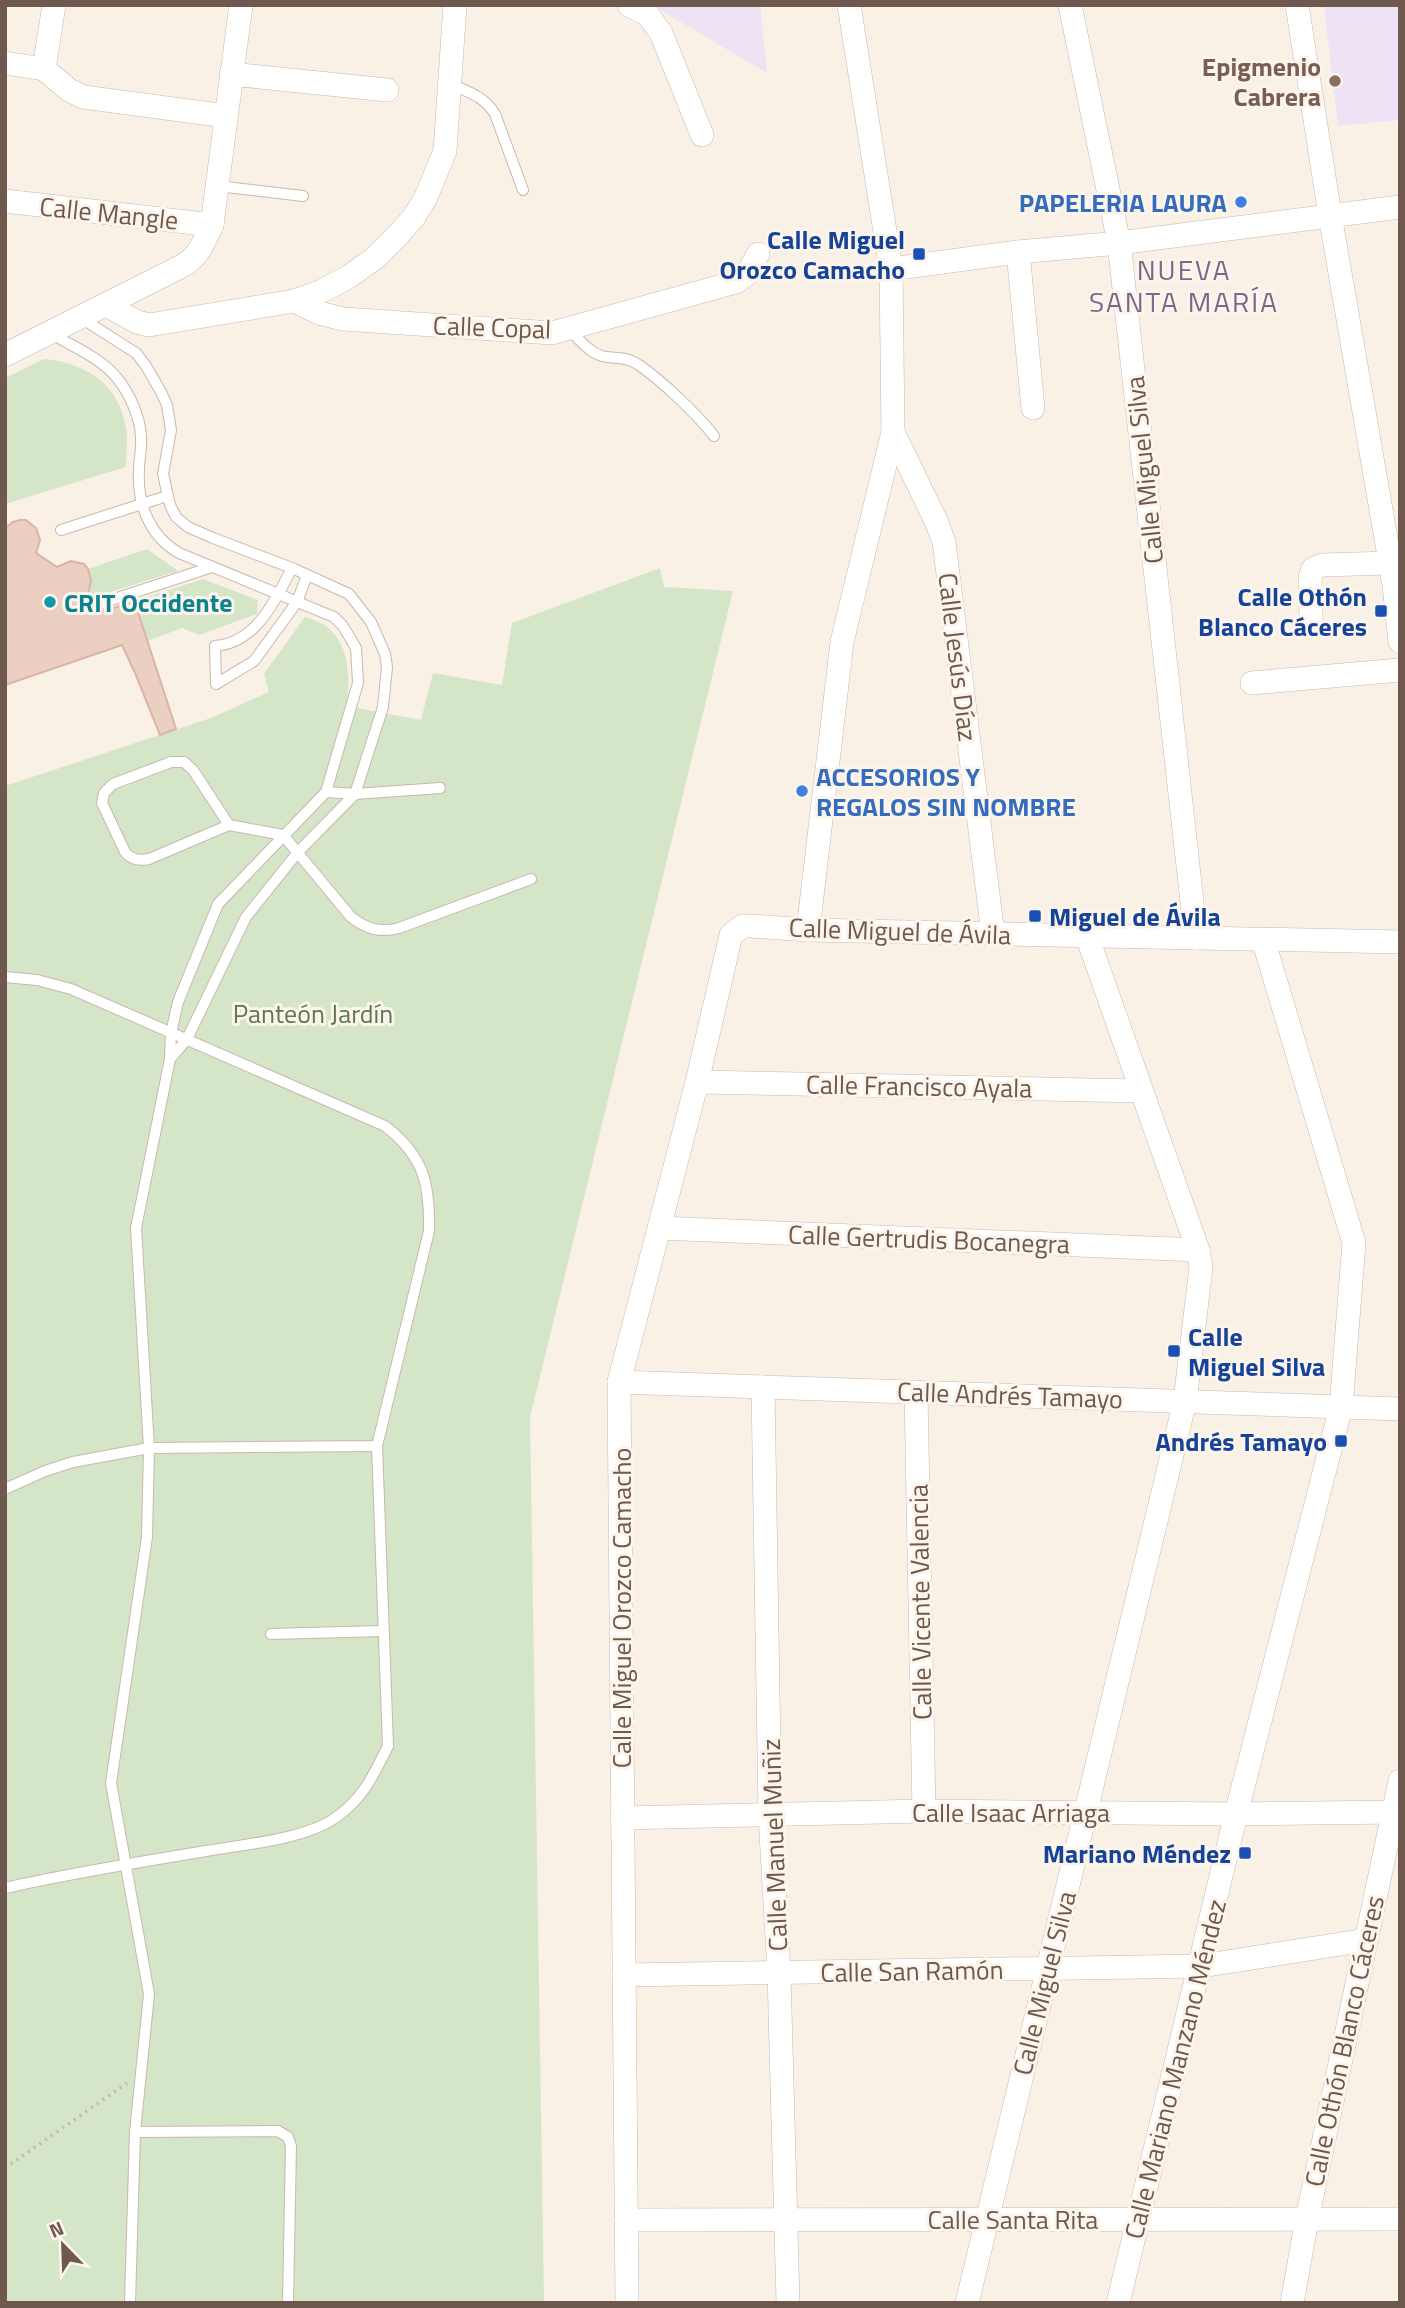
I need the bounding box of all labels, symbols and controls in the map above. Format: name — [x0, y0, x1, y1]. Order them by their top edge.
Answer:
place label: Epigmenio Cabrera — [1202, 47, 1321, 116]
marker: Epigmenio Cabrera — [1327, 73, 1343, 89]
place label: PAPELERIA LAURA — [1019, 183, 1227, 222]
street label: Calle Mangle — [38, 186, 180, 240]
marker: PAPELERIA LAURA — [1233, 194, 1249, 210]
place label: Calle Miguel Orozco Camacho — [719, 220, 905, 289]
marker: Calle Miguel Orozco Camacho — [911, 246, 927, 262]
district label: NUEVA SANTA MARÍA — [1089, 248, 1279, 323]
street label: Calle Copal — [432, 305, 552, 349]
street label: Calle Miguel Silva — [1115, 374, 1173, 566]
street label: Calle Jesús Díaz — [928, 570, 988, 744]
place label: Calle Othón Blanco Cáceres — [1198, 577, 1367, 646]
place label: CRIT Occidente — [64, 583, 232, 622]
marker: CRIT Occidente — [42, 594, 58, 610]
marker: Calle Othón Blanco Cáceres — [1373, 603, 1389, 619]
place label: ACCESORIOS Y REGALOS SIN NOMBRE — [816, 757, 1076, 826]
marker: ACCESORIOS Y REGALOS SIN NOMBRE — [794, 783, 810, 799]
place label: Miguel de Ávila — [1049, 897, 1221, 936]
street label: Calle Miguel de Ávila — [788, 908, 1012, 954]
marker: Miguel de Ávila — [1027, 908, 1043, 924]
park label: Panteón Jardín — [233, 994, 393, 1033]
street label: Calle Francisco Ayala — [806, 1065, 1032, 1107]
street label: Calle Gertrudis Bocanegra — [787, 1215, 1071, 1263]
place label: Calle Miguel Silva — [1188, 1317, 1325, 1386]
marker: Calle Miguel Silva — [1166, 1343, 1182, 1359]
street label: Calle Andrés Tamayo — [896, 1372, 1124, 1418]
place label: Andrés Tamayo — [1155, 1422, 1327, 1461]
marker: Andrés Tamayo — [1333, 1433, 1349, 1449]
street label: Calle Miguel Orozco Camacho — [602, 1448, 641, 1768]
street label: Calle Vicente Valencia — [898, 1484, 942, 1720]
street label: Calle Manuel Muñiz — [751, 1738, 797, 1952]
street label: Calle Isaac Arriaga — [912, 1793, 1110, 1832]
place label: Mariano Méndez — [1043, 1834, 1231, 1873]
marker: Mariano Méndez — [1237, 1845, 1253, 1861]
street label: Calle Miguel Silva — [1002, 1887, 1086, 2079]
street label: Calle Othón Blanco Cáceres — [1294, 1892, 1394, 2190]
street label: Calle Mariano Manzano Méndez — [1114, 1895, 1236, 2243]
street label: Calle San Ramón — [820, 1950, 1004, 1992]
street label: Calle Santa Rita — [928, 2200, 1098, 2239]
north arrow — [28, 2210, 98, 2280]
text: N — [44, 2213, 68, 2245]

